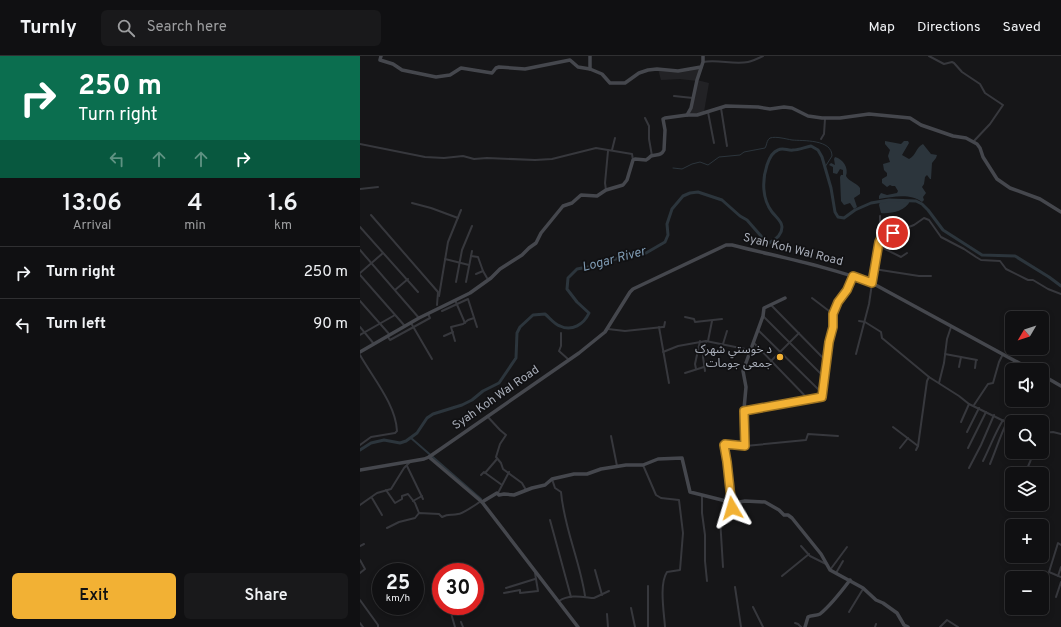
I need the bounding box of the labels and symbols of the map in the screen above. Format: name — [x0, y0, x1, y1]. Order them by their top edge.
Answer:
pin — [876, 216, 910, 250]
street label: Syah Koh Wal Road — [741, 230, 845, 270]
water label: Logar River — [580, 244, 649, 276]
north arrow — [1005, 311, 1049, 355]
place label: د خوستي شهرک جمعی جومات — [695, 342, 772, 372]
marker: د خوستي شهرک جمعی جومات — [775, 352, 785, 362]
street label: Syah Koh Wal Road — [449, 362, 543, 434]
position arrow — [711, 487, 753, 529]
speed limit sign: 30 — [432, 563, 484, 615]

